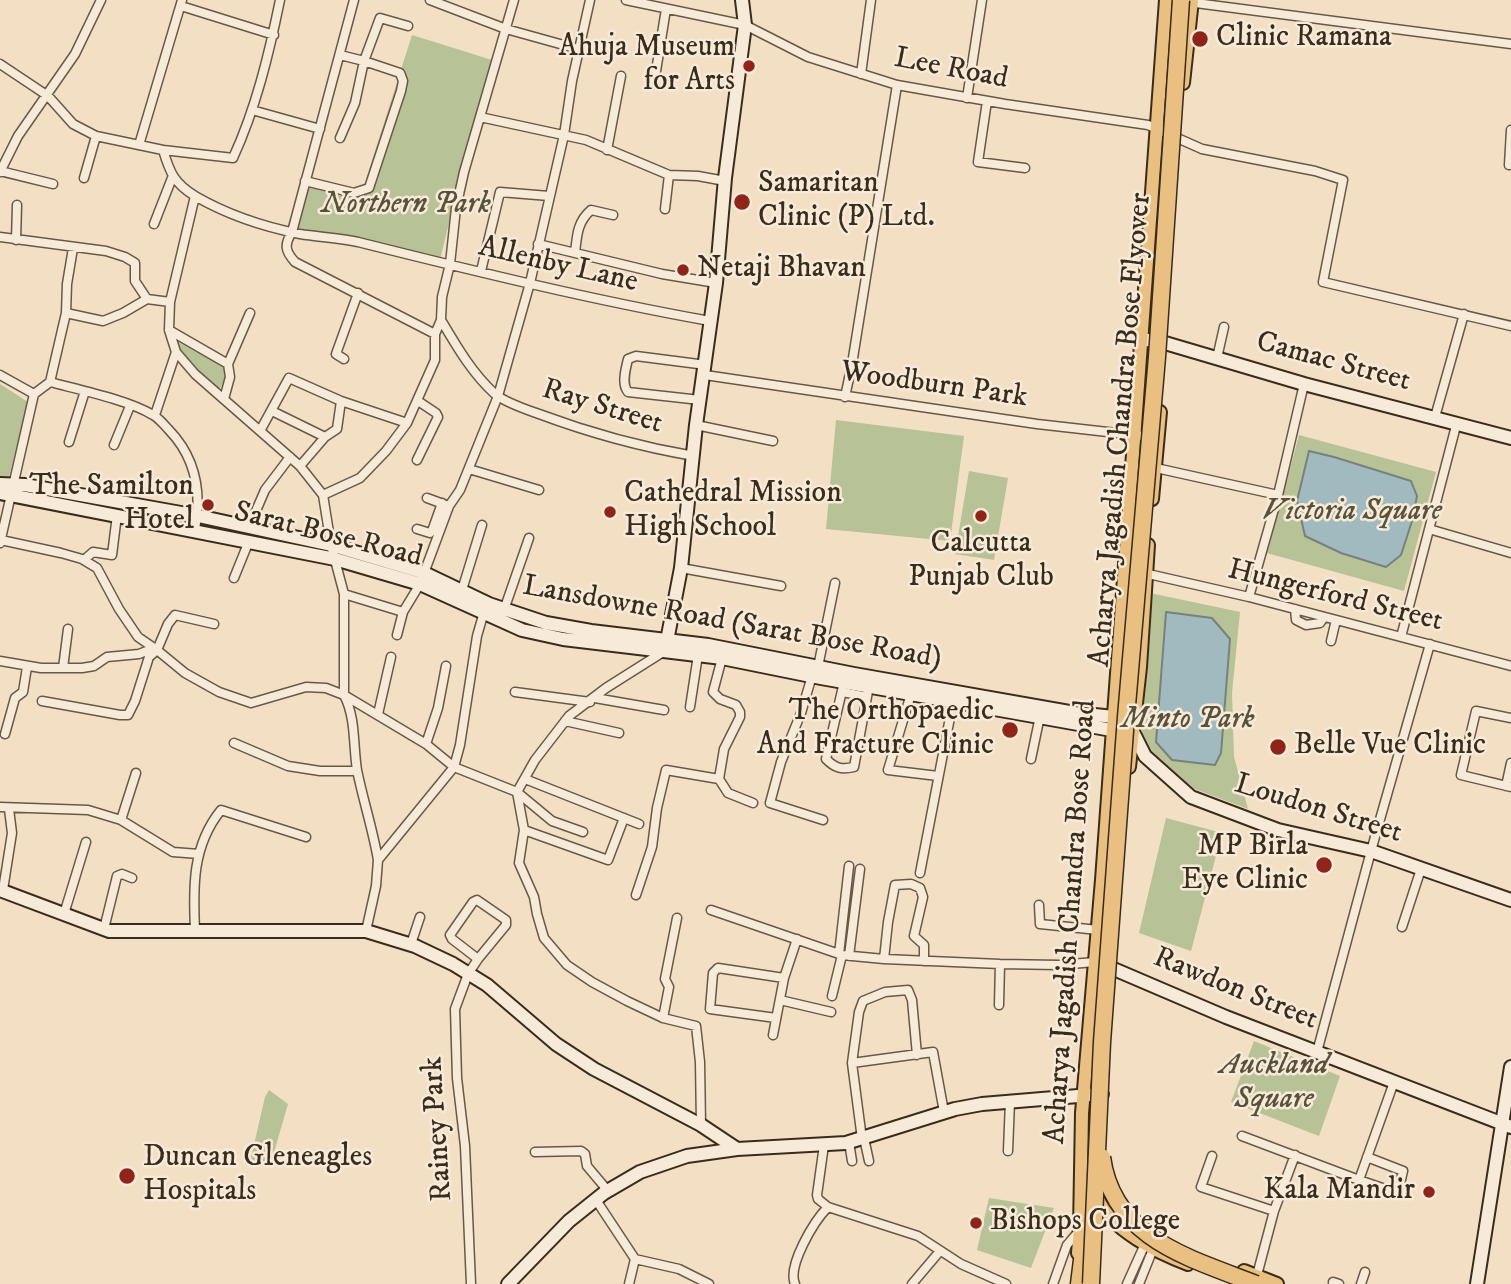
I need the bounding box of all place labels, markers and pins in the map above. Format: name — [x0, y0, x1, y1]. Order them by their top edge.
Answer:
place label: Clinic Ramana — [1216, 21, 1392, 57]
marker: Clinic Ramana — [1190, 29, 1210, 49]
place label: Ahuja Museum for Arts — [559, 31, 735, 102]
marker: Ahuja Museum for Arts — [741, 58, 757, 74]
place label: Samaritan Clinic (P) Ltd. — [758, 167, 935, 237]
marker: Samaritan Clinic (P) Ltd. — [732, 192, 752, 212]
place label: Netaji Bhavan — [697, 252, 866, 288]
marker: Netaji Bhavan — [675, 262, 691, 278]
place label: The Samilton Hotel — [29, 470, 194, 540]
place label: Cathedral Mission High School — [624, 477, 842, 548]
marker: The Samilton Hotel — [200, 497, 216, 513]
marker: Cathedral Mission High School — [602, 504, 618, 520]
marker: Calcutta Punjab Club — [973, 508, 989, 524]
place label: Calcutta Punjab Club — [908, 527, 1054, 598]
place label: The Orthopaedic And Fracture Clinic — [757, 695, 994, 766]
marker: The Orthopaedic And Fracture Clinic — [1000, 720, 1020, 740]
place label: Belle Vue Clinic — [1294, 729, 1486, 765]
marker: Belle Vue Clinic — [1268, 737, 1288, 757]
place label: MP Birla Eye Clinic — [1181, 830, 1308, 900]
marker: MP Birla Eye Clinic — [1314, 855, 1334, 875]
place label: Duncan Gleneagles Hospitals — [143, 1141, 372, 1212]
marker: Duncan Gleneagles Hospitals — [117, 1166, 137, 1186]
place label: Kala Mandir — [1263, 1174, 1415, 1210]
marker: Kala Mandir — [1421, 1184, 1437, 1200]
place label: Bishops College — [990, 1205, 1180, 1241]
marker: Bishops College — [968, 1215, 984, 1231]

